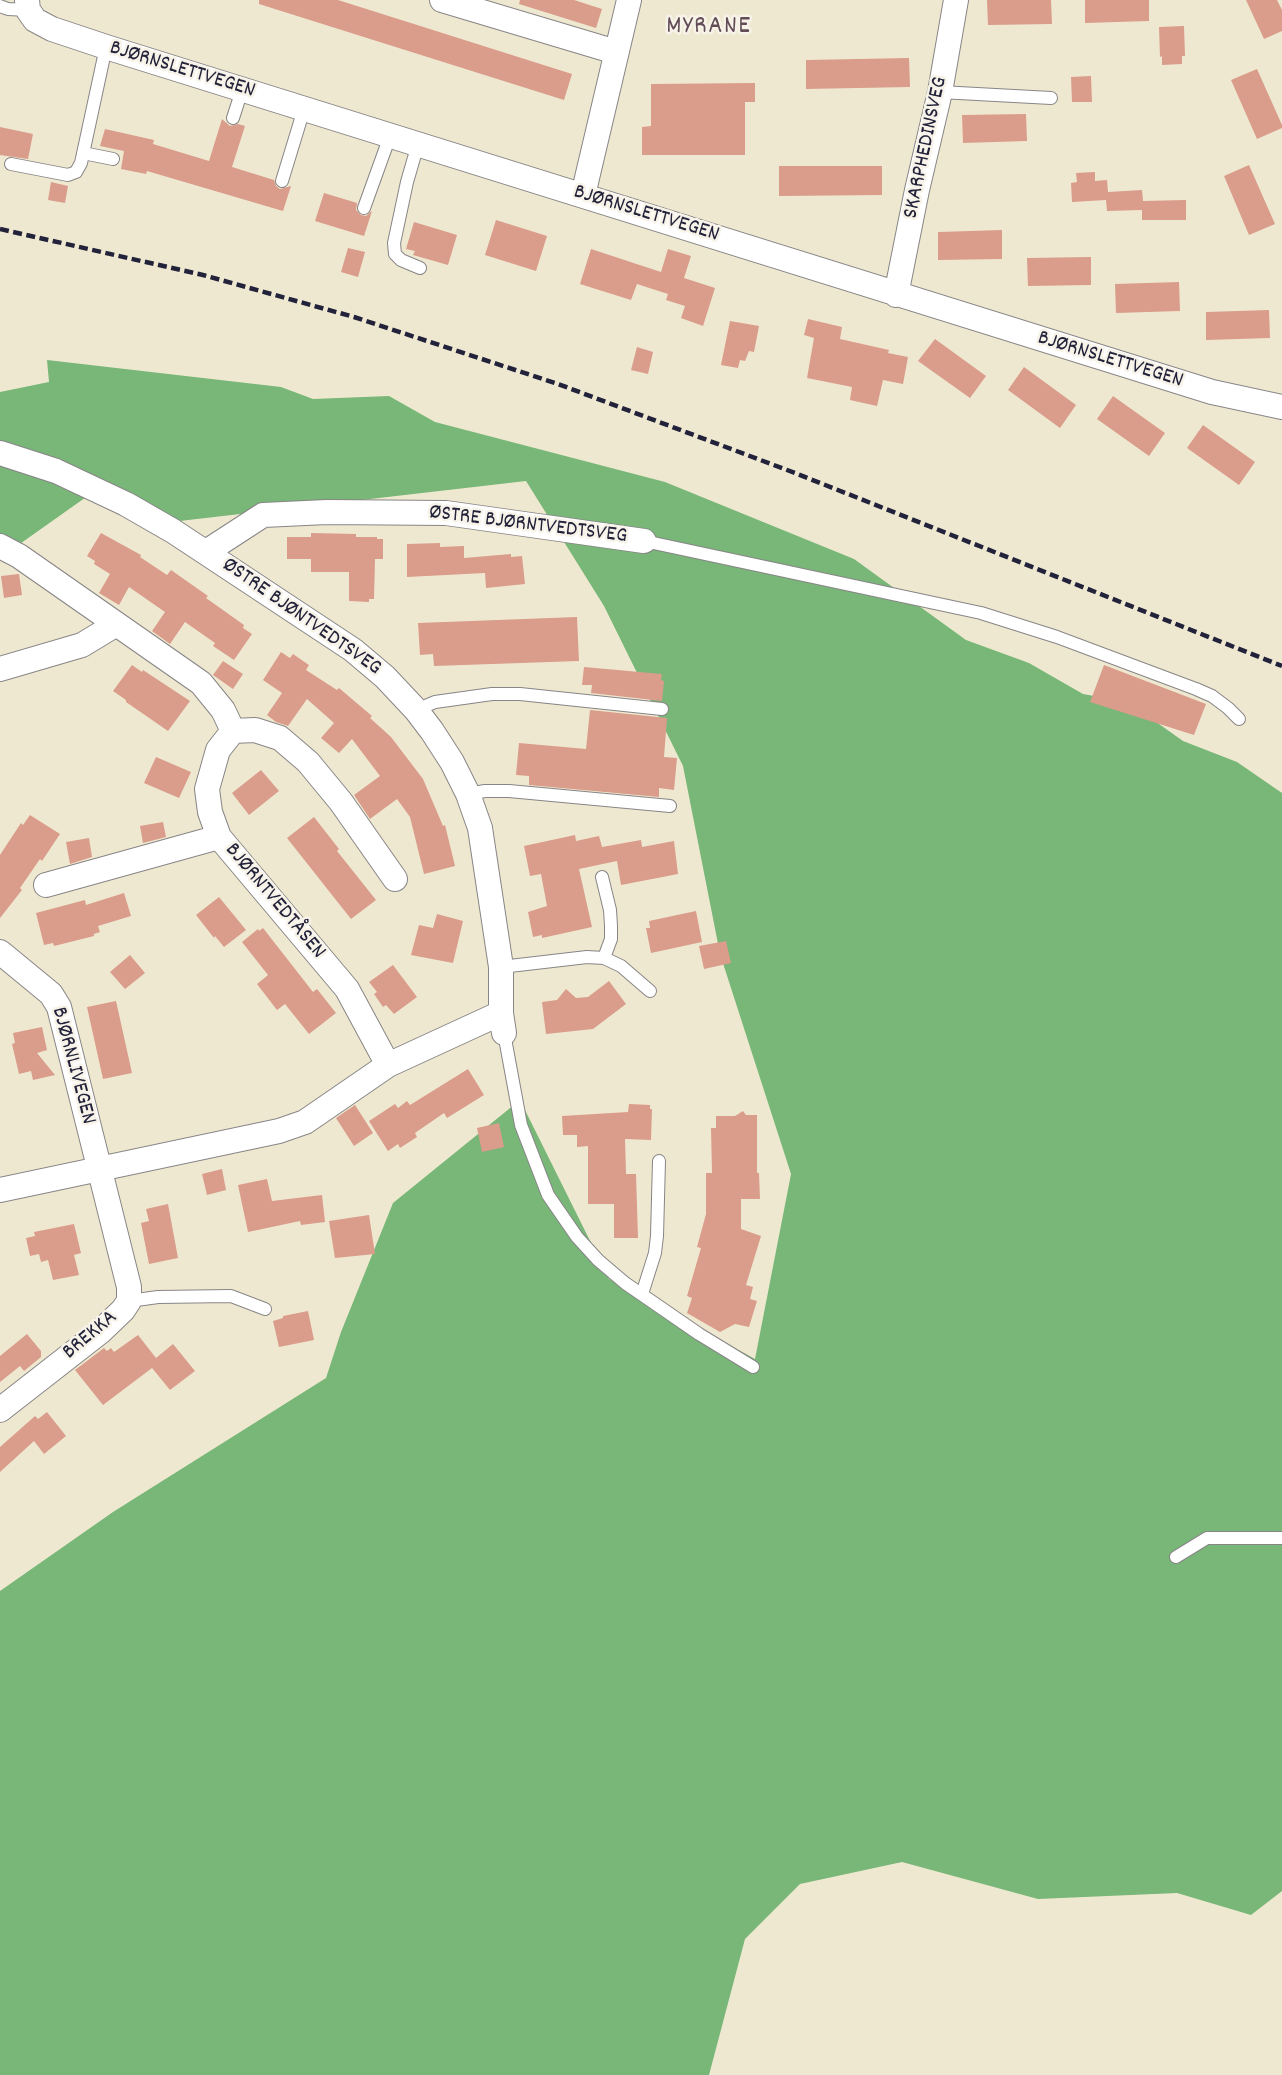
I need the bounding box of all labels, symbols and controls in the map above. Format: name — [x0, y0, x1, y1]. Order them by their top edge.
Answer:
district label: MYRANE — [666, 12, 752, 44]
street label: BJØRNSLETTVEGEN — [106, 36, 258, 106]
street label: SKARPHEDINSVEG — [899, 75, 955, 221]
street label: BJØRNSLETTVEGEN — [570, 180, 722, 250]
street label: BJØRNSLETTVEGEN — [1034, 326, 1186, 396]
street label: ØSTRE BJØRNTVEDTSVEG — [428, 501, 628, 551]
street label: ØSTRE BJØNTVEDTSVEG — [216, 553, 386, 683]
street label: BJØRNTVEDTÅSEN — [218, 839, 330, 965]
street label: BJØRNLIVEGEN — [44, 1004, 100, 1128]
street label: BREKKA — [58, 1305, 124, 1367]

